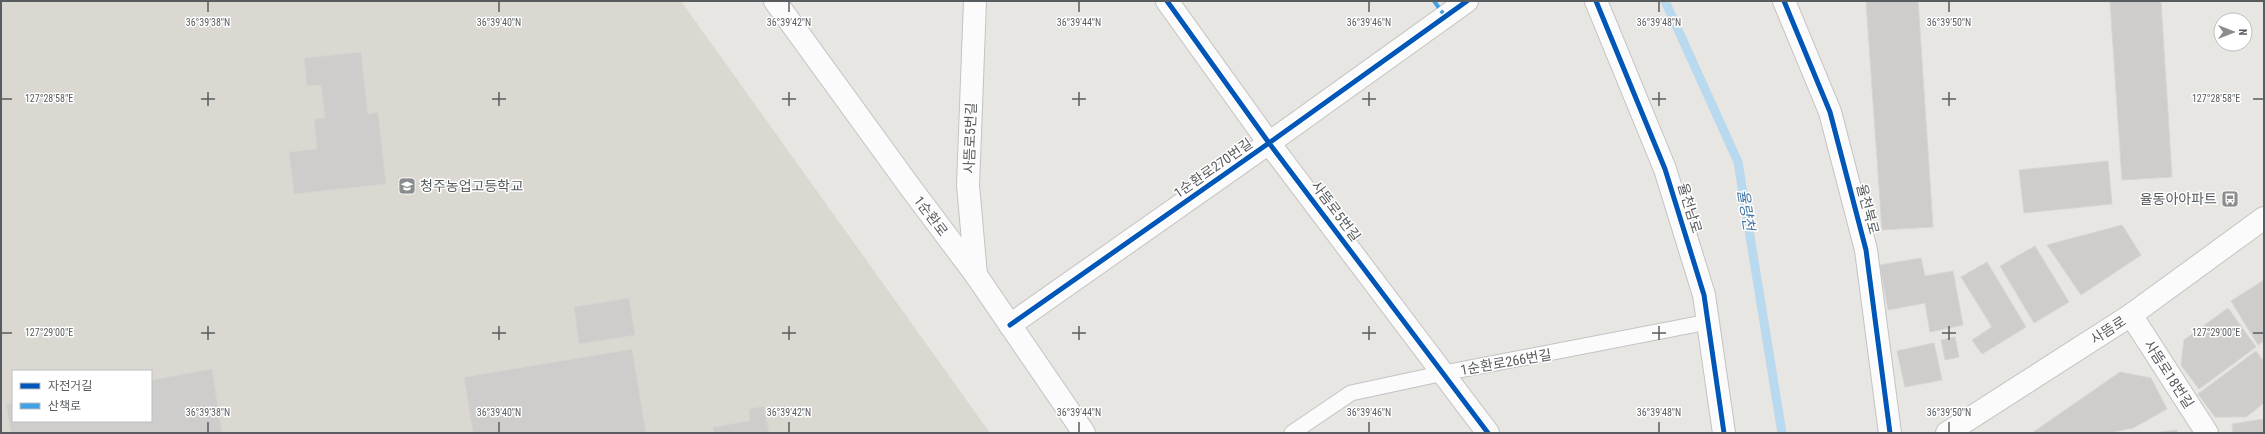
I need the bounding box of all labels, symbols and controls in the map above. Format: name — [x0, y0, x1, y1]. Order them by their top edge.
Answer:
north arrow — [2213, 12, 2253, 52]
text: 36°39'38"N — [186, 17, 230, 28]
text: 36°39'40"N — [477, 17, 521, 28]
text: 36°39'42"N — [767, 17, 811, 28]
text: 36°39'44"N — [1057, 17, 1101, 28]
text: 36°39'46"N — [1347, 17, 1391, 28]
text: 36°39'48"N — [1637, 17, 1681, 28]
text: 36°39'50"N — [1927, 17, 1971, 28]
text: N — [2236, 29, 2249, 36]
text: 127°28'58"E — [25, 93, 73, 104]
text: 127°28'58"E — [2192, 93, 2240, 104]
street label: 사뜸로5번길 — [961, 102, 979, 174]
street label: 1순환로270번길 — [1171, 135, 1255, 201]
school or university icon: 청주농업고등학교 — [397, 176, 417, 196]
place label: 청주농업고등학교 — [420, 178, 523, 194]
street label: 사뜸로5번길 — [1308, 178, 1364, 244]
street label: 율천남로 — [1675, 181, 1705, 235]
street label: 율천북로 — [1854, 182, 1882, 236]
water label: 율량천 — [1734, 188, 1758, 234]
bus stop icon: 율동아아파트 — [2220, 189, 2240, 209]
place label: 율동아아파트 — [2140, 191, 2217, 207]
street label: 1순환로 — [911, 193, 951, 239]
street label: 사뜸로 — [2087, 313, 2129, 347]
text: 127°29'00"E — [25, 327, 73, 338]
text: 127°29'00"E — [2192, 327, 2240, 338]
street label: 사뜸로18번길 — [2141, 337, 2197, 411]
street label: 1순환로266번길 — [1459, 346, 1553, 378]
legend — [12, 370, 152, 422]
text: 자전거길 — [48, 379, 92, 393]
text: 산책로 — [48, 399, 81, 413]
text: 36°39'38"N — [186, 407, 230, 418]
text: 36°39'40"N — [477, 407, 521, 418]
text: 36°39'42"N — [767, 407, 811, 418]
text: 36°39'44"N — [1057, 407, 1101, 418]
text: 36°39'46"N — [1347, 407, 1391, 418]
text: 36°39'48"N — [1637, 407, 1681, 418]
text: 36°39'50"N — [1927, 407, 1971, 418]

